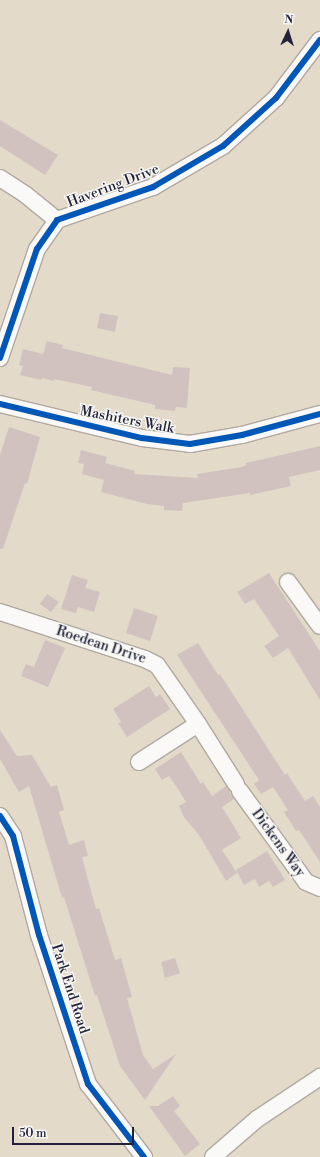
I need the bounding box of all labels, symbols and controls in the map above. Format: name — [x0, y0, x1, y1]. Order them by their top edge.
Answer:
north arrow — [268, 12, 308, 52]
text: N — [284, 13, 294, 27]
street label: Havering Drive — [65, 161, 161, 211]
street label: Mashiters Walk — [78, 403, 176, 437]
street label: Roedean Drive — [54, 623, 148, 667]
street label: Dickens Way — [248, 806, 308, 880]
street label: Park End Road — [48, 942, 92, 1036]
scale bar — [14, 1119, 136, 1145]
text: 50 m — [19, 1126, 47, 1141]

